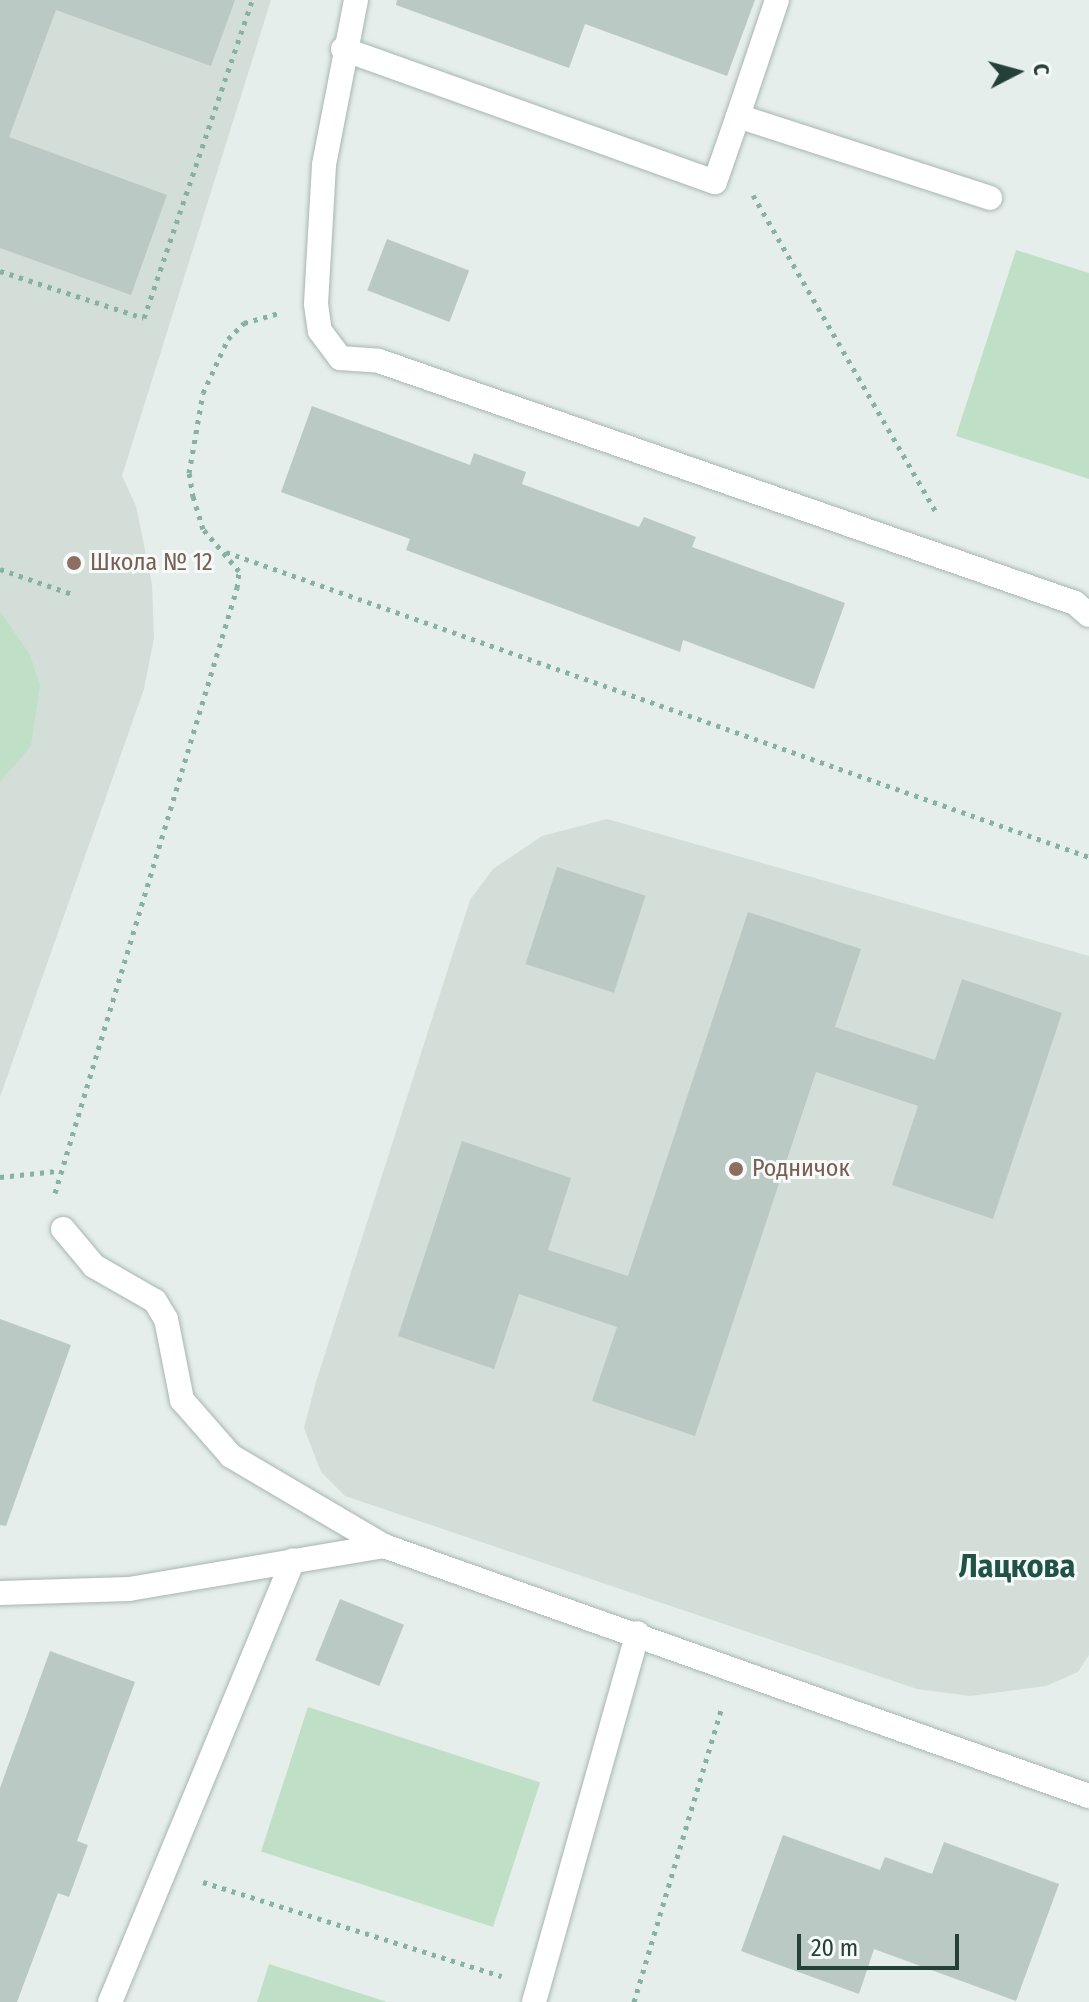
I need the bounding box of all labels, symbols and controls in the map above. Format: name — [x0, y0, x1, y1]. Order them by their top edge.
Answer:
north arrow — [977, 32, 1057, 112]
text: С — [1027, 62, 1055, 77]
place label: Школа № 12 — [90, 549, 213, 577]
marker: Школа № 12 — [65, 554, 83, 572]
place label: Родничок — [752, 1155, 850, 1183]
marker: Родничок — [727, 1160, 745, 1178]
district label: Лацкова — [959, 1547, 1075, 1585]
scale bar — [801, 1918, 963, 1968]
text: 20 m — [811, 1934, 858, 1962]

